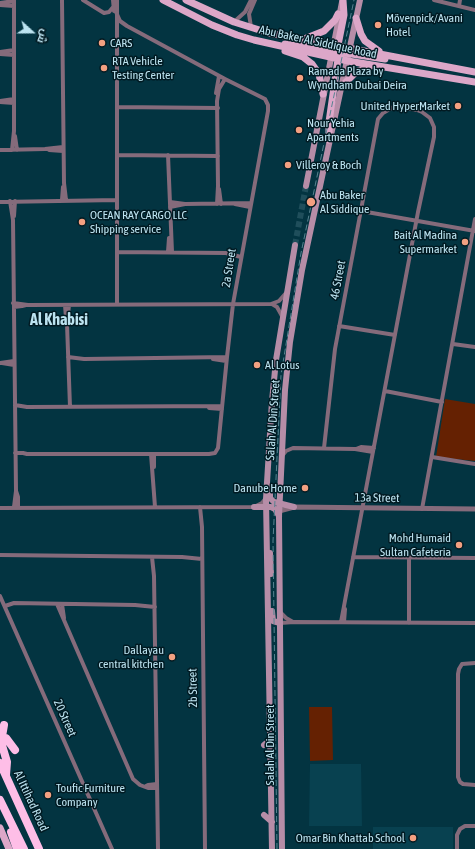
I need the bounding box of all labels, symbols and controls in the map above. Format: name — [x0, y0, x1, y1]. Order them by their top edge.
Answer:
place label: Mövenpick/Avani Hotel — [386, 11, 463, 39]
north arrow — [12, 12, 52, 52]
marker: Mövenpick/Avani Hotel — [373, 20, 383, 30]
street label: Abu Baker Al Siddique Road — [258, 22, 378, 62]
text: ش — [35, 28, 51, 45]
place label: CARS — [110, 36, 132, 50]
marker: CARS — [97, 38, 107, 48]
place label: RTA Vehicle Testing Center — [112, 54, 174, 82]
marker: RTA Vehicle Testing Center — [99, 63, 109, 73]
place label: Ramada Plaza by Wyndham Dubai Deira — [308, 64, 407, 92]
marker: Ramada Plaza by Wyndham Dubai Deira — [295, 73, 305, 83]
place label: United HyperMarket — [361, 99, 450, 113]
marker: United HyperMarket — [453, 101, 463, 111]
place label: Nour Yehia Apartments — [307, 116, 359, 144]
marker: Nour Yehia Apartments — [294, 125, 304, 135]
place label: Villeroy & Boch — [296, 158, 361, 172]
marker: Villeroy & Boch — [283, 160, 293, 170]
place label: Abu Baker Al Siddique — [320, 188, 370, 216]
marker: Abu Baker Al Siddique — [305, 196, 317, 208]
place label: OCEAN RAY CARGO LLC Shipping service — [90, 208, 187, 236]
marker: OCEAN RAY CARGO LLC Shipping service — [77, 217, 87, 227]
place label: Bait Al Madina Supermarket — [394, 228, 457, 256]
marker: Bait Al Madina Supermarket — [460, 237, 470, 247]
street label: 2a Street — [219, 248, 239, 288]
street label: 46 Street — [327, 259, 349, 301]
district label: Al Khabisi — [30, 310, 88, 330]
place label: Al Lotus — [265, 358, 299, 372]
marker: Al Lotus — [252, 360, 262, 370]
street label: Salah Al Din Street — [263, 379, 283, 461]
place label: Danube Home — [234, 481, 297, 495]
marker: Danube Home — [300, 483, 310, 493]
street label: 13a Street — [354, 490, 400, 506]
place label: Mohd Humaid Sultan Cafeteria — [380, 531, 451, 559]
marker: Mohd Humaid Sultan Cafeteria — [454, 540, 464, 550]
place label: Dallayau central kitchen — [99, 643, 164, 671]
marker: Dallayau central kitchen — [167, 652, 177, 662]
street label: 2b Street — [185, 668, 201, 708]
street label: 20 Street — [50, 697, 80, 739]
street label: Salah Al Din Street — [263, 705, 277, 785]
street label: Al Ittihad Road — [11, 768, 51, 834]
place label: Toufic Furniture Company — [56, 781, 125, 809]
marker: Toufic Furniture Company — [43, 790, 53, 800]
place label: Omar Bin Khattab School — [296, 831, 405, 845]
marker: Omar Bin Khattab School — [408, 833, 418, 843]

